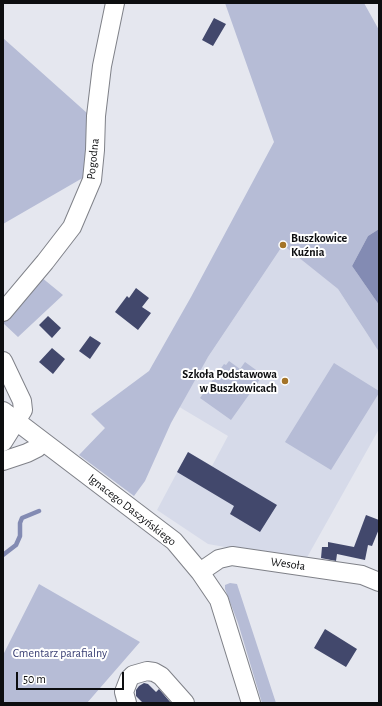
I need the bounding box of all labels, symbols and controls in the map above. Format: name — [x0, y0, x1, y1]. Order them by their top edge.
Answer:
street label: Pogodna — [84, 138, 102, 180]
place label: Buszkowice Kuźnia — [291, 231, 347, 259]
marker: Buszkowice Kuźnia — [278, 240, 288, 250]
place label: Szkoła Podstawowa w Buszkowicach — [182, 367, 277, 395]
marker: Szkoła Podstawowa w Buszkowicach — [280, 376, 290, 386]
street label: Ignacego Daszyńskiego — [85, 471, 179, 549]
street label: Wesoła — [270, 554, 306, 574]
park label: Cmentarz parafialny — [13, 646, 107, 660]
scale bar — [18, 664, 126, 690]
text: 50 m — [23, 673, 46, 685]

